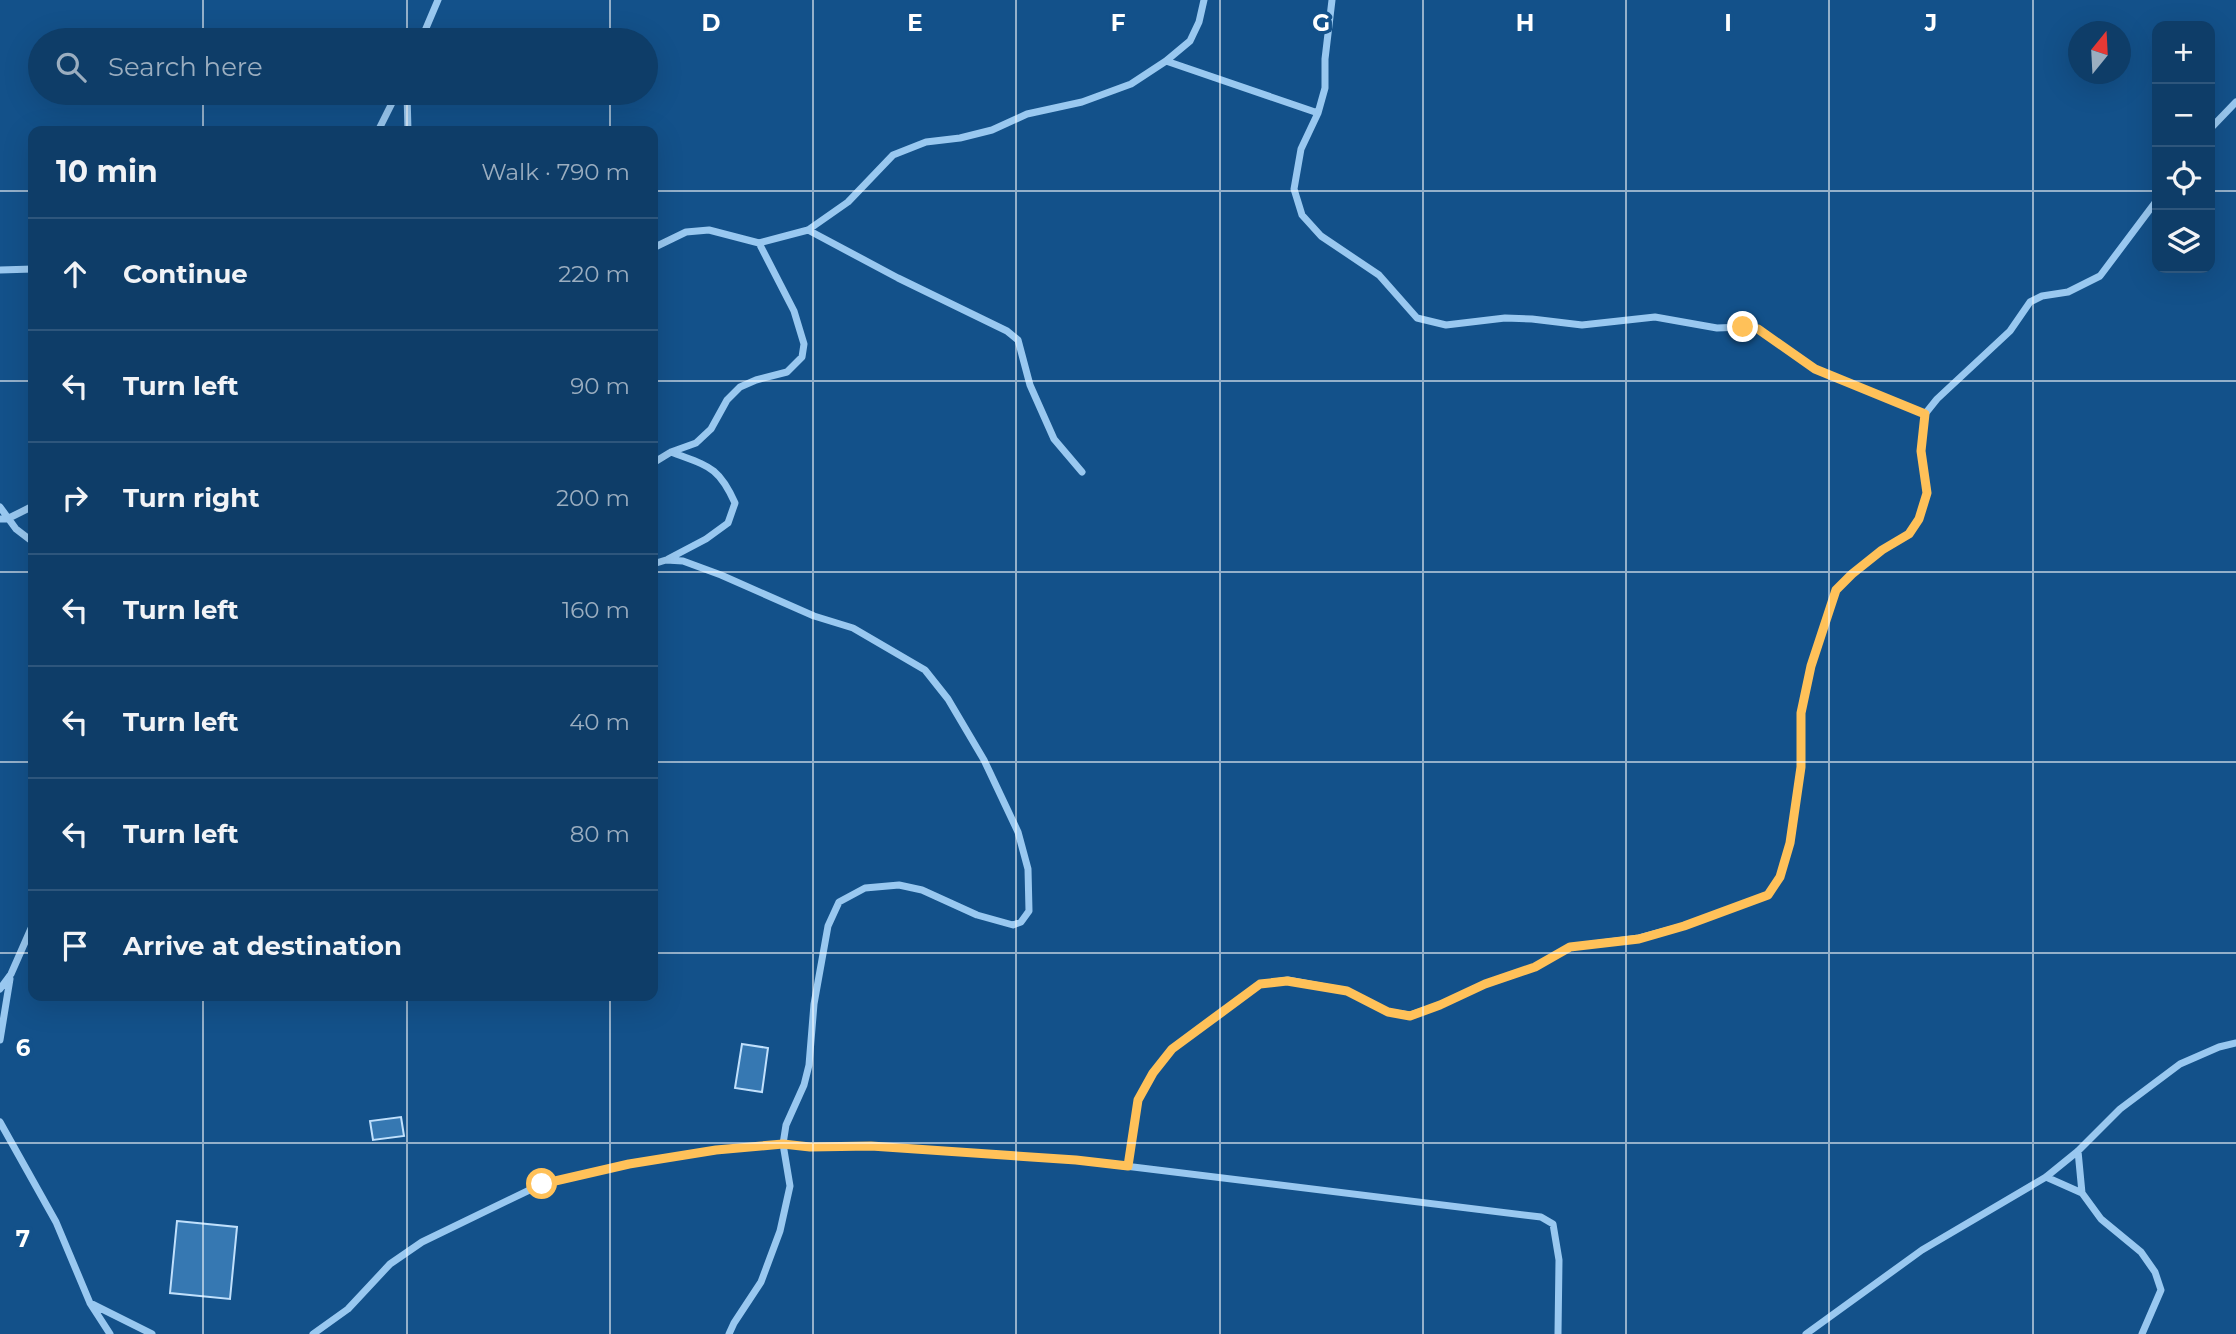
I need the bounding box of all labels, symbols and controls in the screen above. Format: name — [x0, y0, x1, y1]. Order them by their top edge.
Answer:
text: D — [702, 9, 721, 37]
text: E — [907, 9, 923, 37]
text: F — [1111, 9, 1126, 37]
text: G — [1312, 9, 1330, 37]
text: H — [1516, 9, 1534, 37]
text: I — [1724, 9, 1732, 37]
text: J — [1924, 9, 1937, 37]
north arrow — [2068, 21, 2131, 84]
map controls — [2152, 21, 2215, 273]
button: + — [2152, 21, 2215, 84]
search box — [28, 28, 658, 105]
icon: search — [52, 48, 90, 86]
text: Search here — [108, 51, 263, 83]
button: − — [2152, 84, 2215, 147]
button: locate — [2152, 147, 2215, 210]
text: 10 min — [56, 153, 158, 190]
text: Walk · 790 m — [481, 158, 630, 186]
button: layers — [2152, 210, 2215, 273]
icon: ahead — [56, 255, 94, 293]
text: Continue — [123, 258, 248, 290]
text: 220 m — [558, 260, 630, 288]
route end — [1727, 311, 1758, 342]
icon: left — [56, 367, 94, 405]
text: Turn left — [123, 370, 239, 402]
text: 90 m — [570, 372, 630, 400]
icon: right — [56, 479, 94, 517]
text: Turn right — [123, 482, 259, 514]
text: 200 m — [556, 484, 630, 512]
icon: left — [56, 591, 94, 629]
text: Turn left — [123, 594, 239, 626]
text: 160 m — [562, 596, 630, 624]
icon: left — [56, 703, 94, 741]
text: Turn left — [123, 706, 239, 738]
text: 40 m — [569, 708, 630, 736]
icon: left — [56, 815, 94, 853]
text: Turn left — [123, 818, 239, 850]
text: 80 m — [570, 820, 630, 848]
icon: arrive — [56, 927, 94, 965]
text: Arrive at destination — [123, 930, 402, 962]
text: 6 — [16, 1034, 31, 1062]
route start — [526, 1168, 557, 1199]
text: 7 — [16, 1225, 30, 1253]

